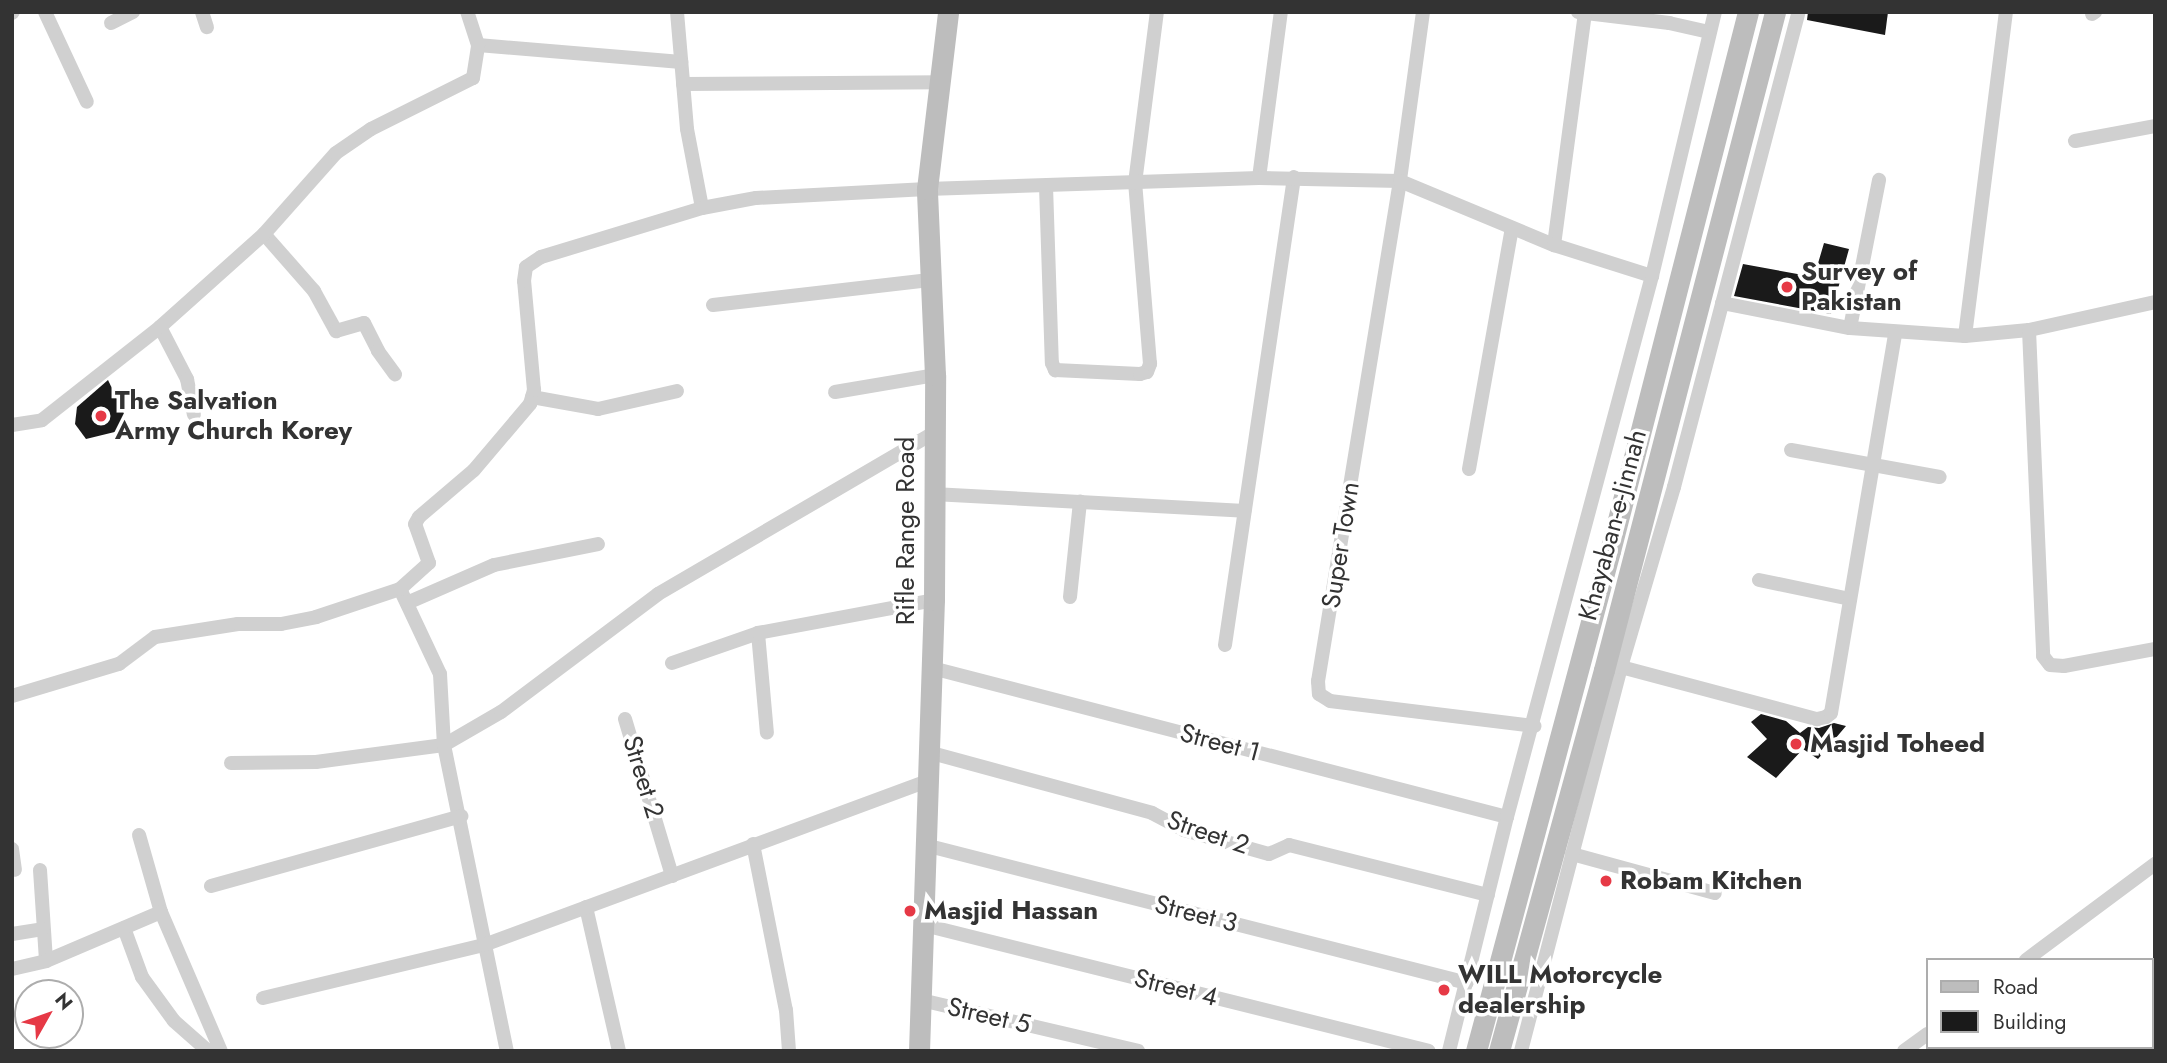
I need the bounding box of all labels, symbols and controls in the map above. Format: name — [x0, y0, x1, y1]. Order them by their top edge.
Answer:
place label: Survey of Pakistan — [1801, 256, 1917, 318]
marker: Survey of Pakistan — [1779, 279, 1795, 295]
place label: The Salvation Army Church Korey — [115, 385, 352, 446]
marker: The Salvation Army Church Korey — [93, 408, 109, 424]
street label: Khayaban-e-Jinnah — [1573, 426, 1653, 624]
street label: Rifle Range Road — [890, 437, 922, 625]
street label: Super Town — [1316, 480, 1366, 610]
street label: Street 1 — [1177, 717, 1263, 769]
place label: Masjid Toheed — [1810, 728, 1985, 760]
street label: Street 2 — [616, 732, 670, 822]
marker: Masjid Toheed — [1788, 736, 1804, 752]
street label: Street 2 — [1163, 804, 1253, 862]
place label: Robam Kitchen — [1620, 865, 1802, 897]
marker: Robam Kitchen — [1598, 873, 1614, 889]
street label: Street 3 — [1151, 889, 1241, 939]
place label: Masjid Hassan — [924, 895, 1098, 927]
marker: Masjid Hassan — [902, 903, 918, 919]
legend — [1926, 958, 2153, 1049]
place label: WILL Motorcycle dealership — [1458, 959, 1662, 1020]
street label: Street 4 — [1131, 963, 1221, 1013]
text: Road — [1993, 972, 2038, 1002]
north arrow — [14, 979, 84, 1049]
marker: WILL Motorcycle dealership — [1436, 982, 1452, 998]
text: N — [49, 987, 79, 1016]
street label: Street 5 — [944, 991, 1034, 1041]
text: Building — [1993, 1007, 2066, 1037]

